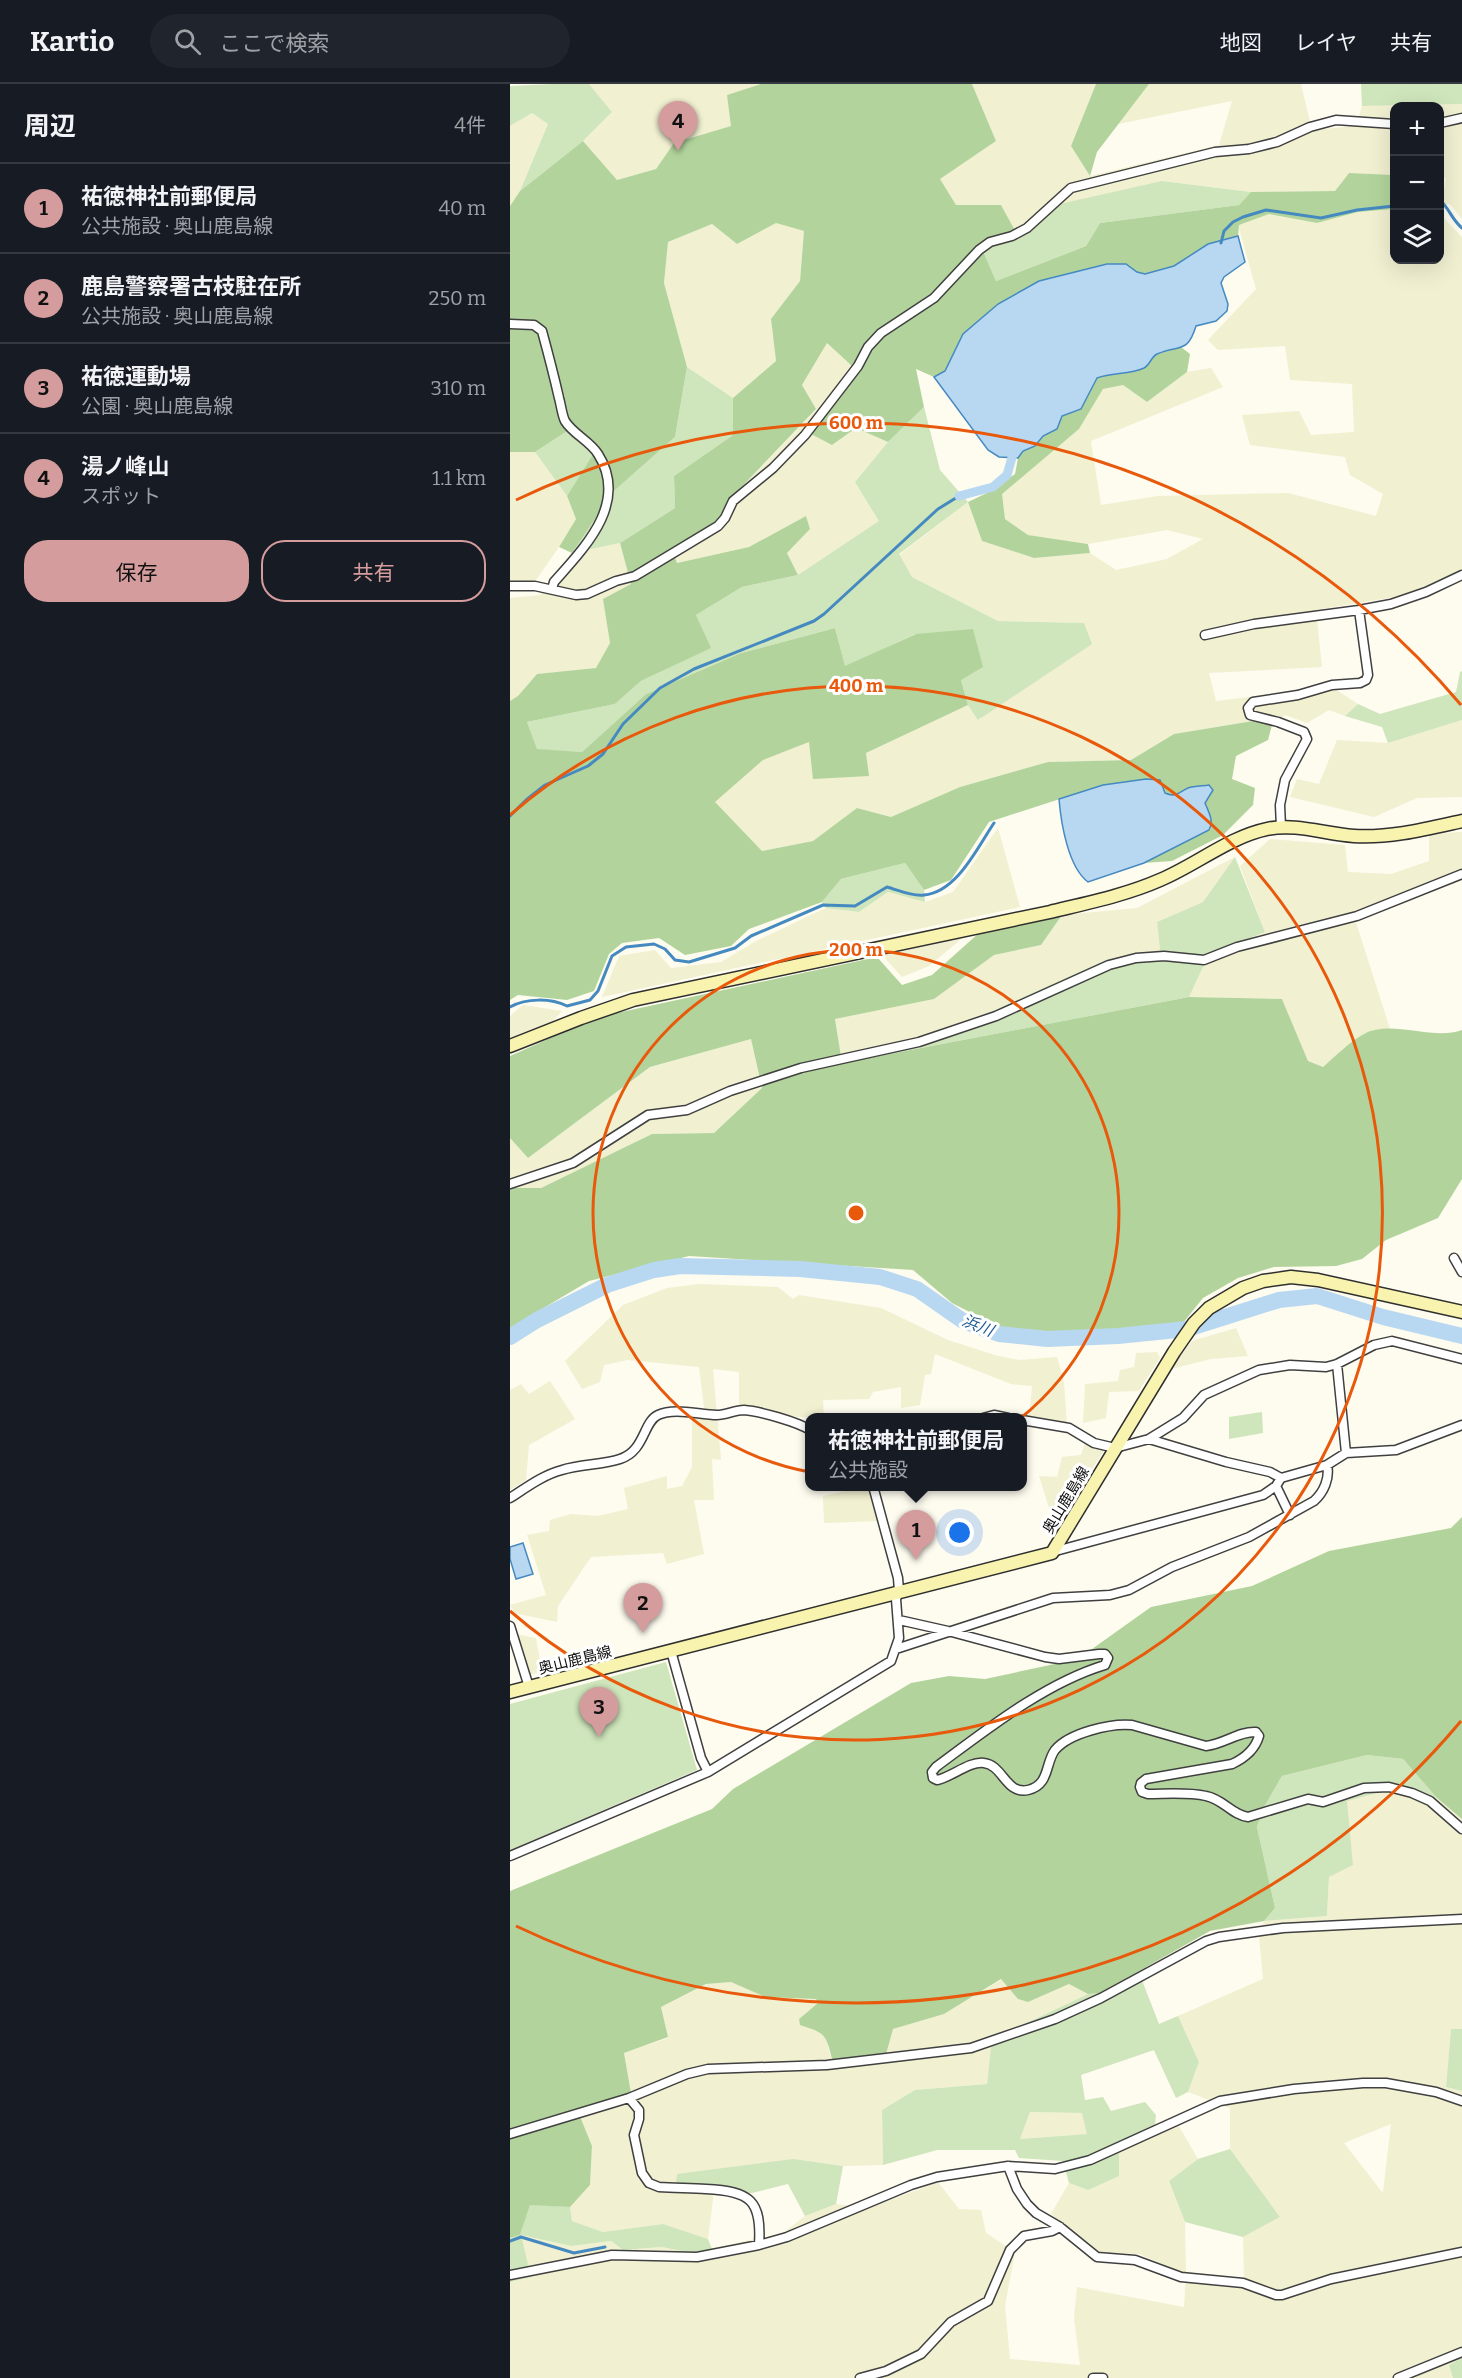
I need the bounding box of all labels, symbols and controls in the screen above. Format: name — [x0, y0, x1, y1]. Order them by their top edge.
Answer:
search box — [150, 14, 570, 68]
text: Kartio — [30, 25, 114, 58]
icon: search — [171, 25, 204, 58]
text: ここで検索 — [219, 30, 329, 57]
text: 地図 — [1220, 30, 1262, 56]
text: レイヤ — [1295, 30, 1357, 56]
text: 共有 — [1390, 30, 1432, 56]
pin: 4 — [658, 101, 698, 151]
map controls — [1390, 102, 1444, 264]
button: + — [1390, 102, 1444, 156]
text: 周辺 — [24, 111, 76, 142]
text: 4件 — [454, 113, 486, 137]
button: − — [1390, 156, 1444, 210]
text: 祐徳神社前郵便局 — [81, 183, 257, 210]
text: 1 — [39, 196, 48, 220]
text: 40 m — [438, 196, 486, 220]
button: layers — [1390, 210, 1444, 264]
text: 公共施設 · 奥山鹿島線 — [81, 214, 273, 238]
text: 鹿島警察署古枝駐在所 — [81, 273, 301, 300]
text: 2 — [38, 286, 49, 310]
text: 250 m — [429, 286, 486, 310]
text: 公共施設 · 奥山鹿島線 — [81, 304, 273, 328]
text: 祐徳運動場 — [81, 363, 191, 390]
text: 3 — [38, 376, 49, 400]
text: 310 m — [431, 376, 486, 400]
text: 公園 · 奥山鹿島線 — [81, 394, 233, 418]
text: 600 m — [829, 412, 883, 434]
text: 湯ノ峰山 — [81, 453, 169, 480]
text: 4 — [37, 466, 50, 490]
text: 1.1 km — [432, 466, 486, 490]
text: スポット — [81, 484, 161, 508]
button: 保存 — [24, 540, 249, 602]
button: 共有 — [261, 540, 486, 602]
text: 400 m — [829, 675, 883, 697]
text: 200 m — [829, 939, 883, 961]
centre of rings — [846, 1203, 866, 1223]
water label: 浜川 — [959, 1311, 998, 1341]
popup — [805, 1413, 1027, 1491]
text: 祐徳神社前郵便局 — [828, 1427, 1004, 1454]
text: 公共施設 — [828, 1458, 908, 1482]
street label: 奥山鹿島線 — [1039, 1463, 1093, 1537]
pin: 1 — [896, 1510, 936, 1560]
your location — [945, 1518, 974, 1547]
pin: 2 — [624, 1584, 662, 1633]
street label: 奥山鹿島線 — [536, 1642, 614, 1678]
pin: 3 — [580, 1688, 619, 1737]

